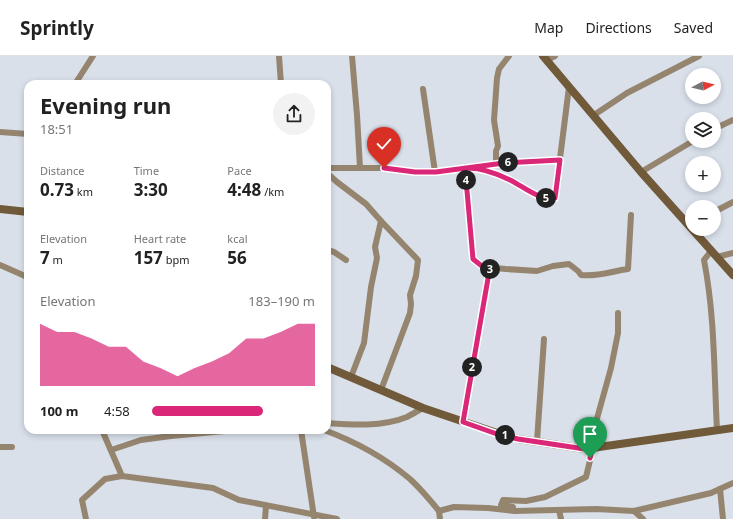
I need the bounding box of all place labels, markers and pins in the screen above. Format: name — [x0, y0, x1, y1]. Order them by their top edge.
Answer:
pin — [367, 127, 401, 168]
pin: 6 — [498, 152, 518, 172]
pin: 4 — [456, 170, 476, 190]
pin: 5 — [536, 188, 556, 208]
pin: 3 — [480, 259, 500, 279]
pin: 2 — [462, 357, 482, 377]
pin — [573, 417, 607, 458]
pin: 1 — [495, 425, 515, 445]

